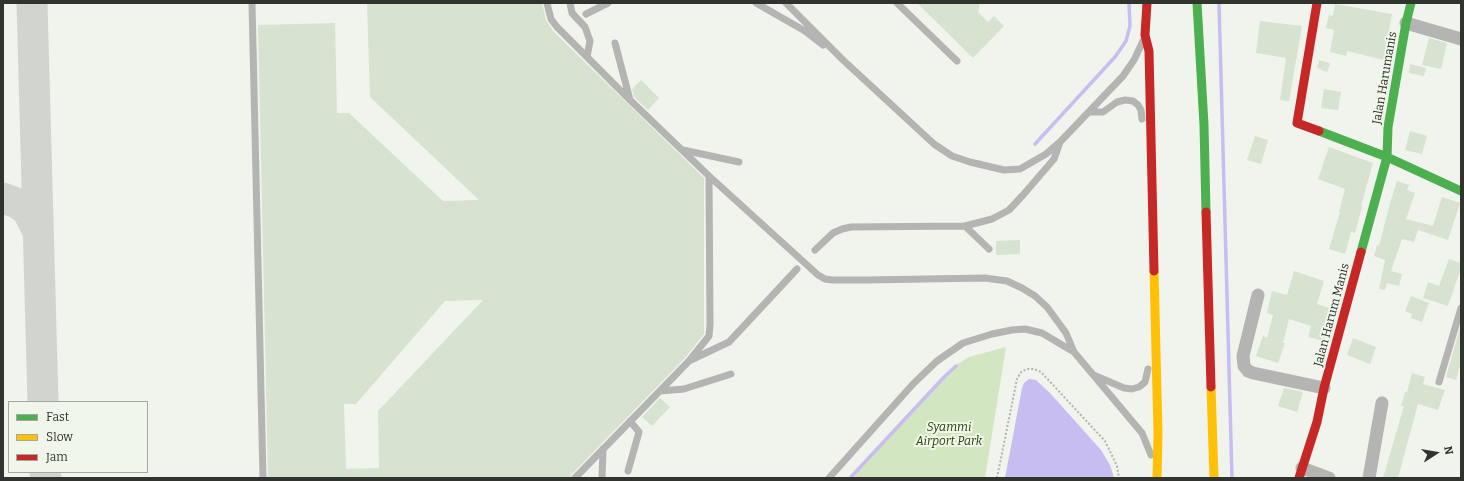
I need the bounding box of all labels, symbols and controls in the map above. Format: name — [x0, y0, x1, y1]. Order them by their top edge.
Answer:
street label: Jalan Harumanis — [1370, 31, 1400, 125]
street label: Jalan Harum Manis — [1311, 262, 1353, 368]
legend — [8, 401, 148, 473]
text: Fast — [46, 410, 69, 424]
park label: Syammi Airport Park — [916, 421, 982, 449]
text: Slow — [46, 430, 73, 444]
north arrow — [1416, 433, 1456, 473]
text: N — [1441, 445, 1455, 456]
text: Jam — [46, 450, 68, 464]

